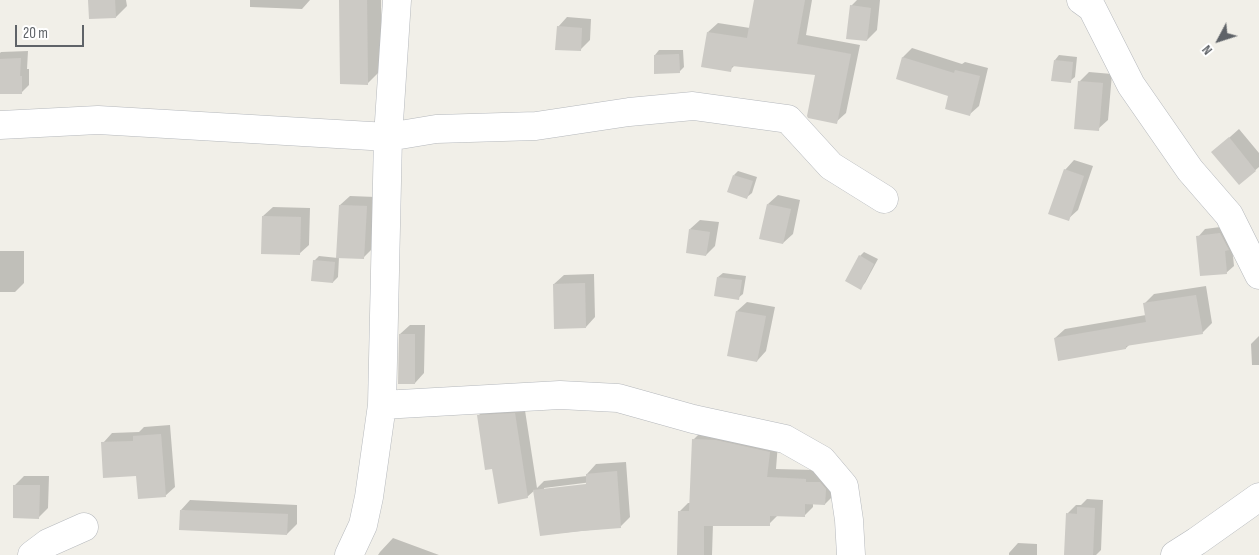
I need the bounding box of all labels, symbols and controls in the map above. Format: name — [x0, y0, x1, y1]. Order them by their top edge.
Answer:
scale bar — [18, 15, 86, 47]
north arrow — [1194, 15, 1244, 65]
text: 20 m — [23, 24, 48, 43]
text: N — [1198, 42, 1216, 58]

